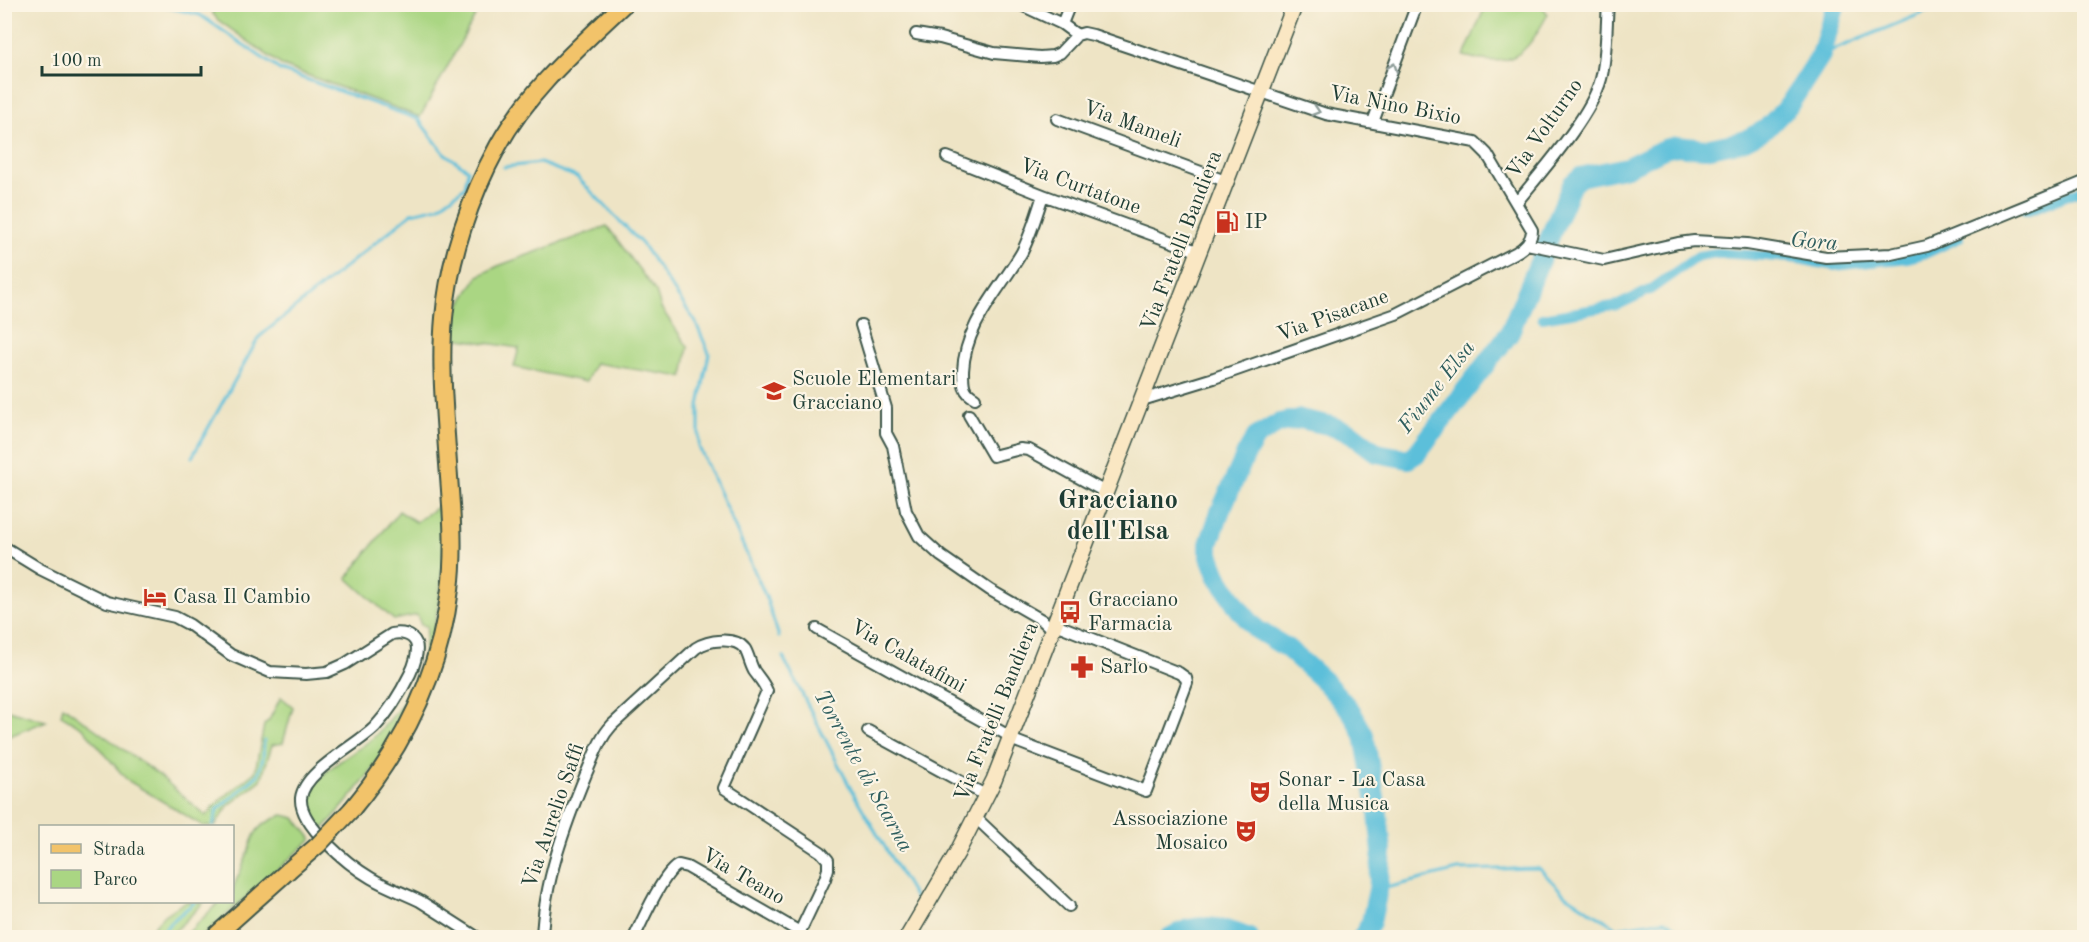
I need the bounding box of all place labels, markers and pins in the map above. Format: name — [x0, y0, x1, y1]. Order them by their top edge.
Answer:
fuel station icon: IP — [1214, 209, 1240, 235]
place label: IP — [1245, 212, 1268, 233]
place label: Scuole Elementari Gracciano — [792, 369, 957, 414]
school or university icon: Scuole Elementari Gracciano — [761, 378, 787, 404]
hotel icon: Casa Il Cambio — [142, 584, 168, 610]
place label: Casa Il Cambio — [173, 587, 311, 608]
place label: Gracciano Farmacia — [1088, 590, 1178, 635]
bus stop icon: Gracciano Farmacia — [1057, 599, 1083, 625]
pharmacy icon: Sarlo — [1069, 654, 1095, 680]
place label: Sarlo — [1100, 657, 1148, 678]
place label: Sonar - La Casa della Musica — [1278, 770, 1426, 815]
theatre icon: Sonar - La Casa della Musica — [1247, 779, 1273, 805]
place label: Associazione Mosaico — [1112, 809, 1228, 854]
theatre icon: Associazione Mosaico — [1233, 818, 1259, 844]

